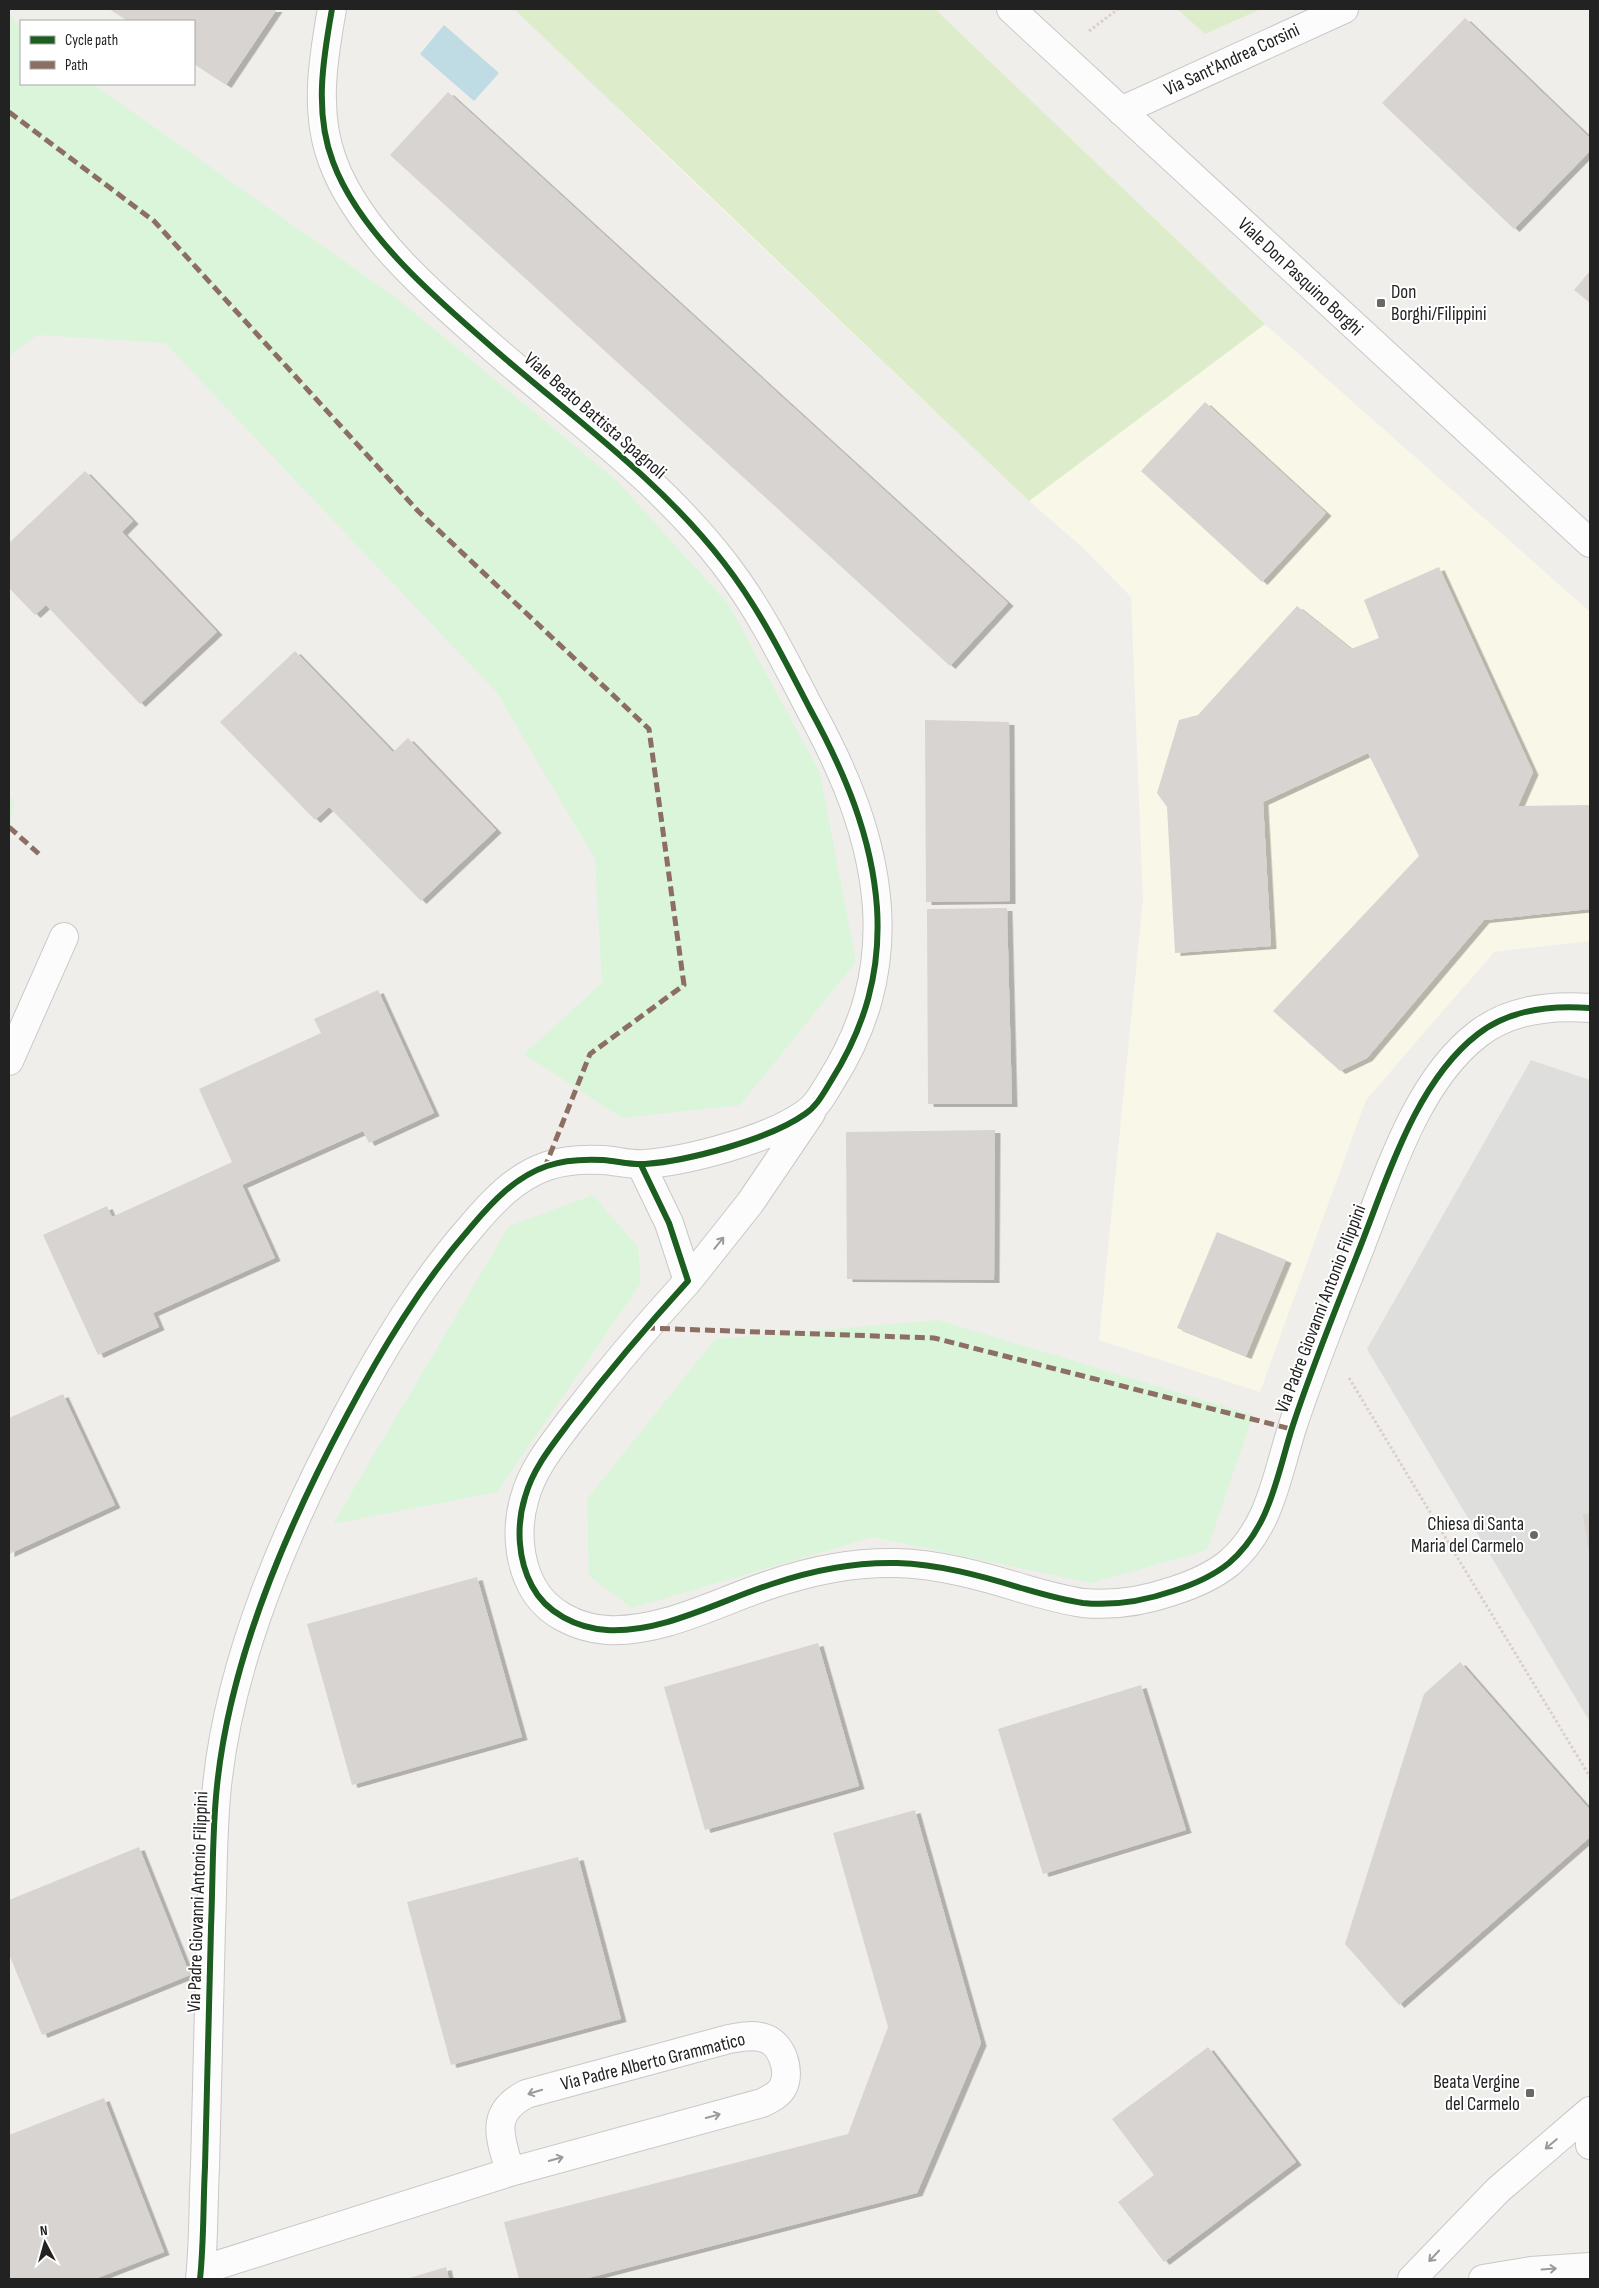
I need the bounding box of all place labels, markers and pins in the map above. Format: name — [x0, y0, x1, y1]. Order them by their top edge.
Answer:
place label: Don Borghi/Filippini — [1391, 281, 1486, 326]
marker: Don Borghi/Filippini — [1375, 297, 1387, 309]
place label: Chiesa di Santa Maria del Carmelo — [1411, 1513, 1524, 1558]
marker: Chiesa di Santa Maria del Carmelo — [1528, 1529, 1540, 1541]
place label: Beata Vergine del Carmelo — [1433, 2071, 1520, 2116]
marker: Beata Vergine del Carmelo — [1524, 2087, 1536, 2099]

